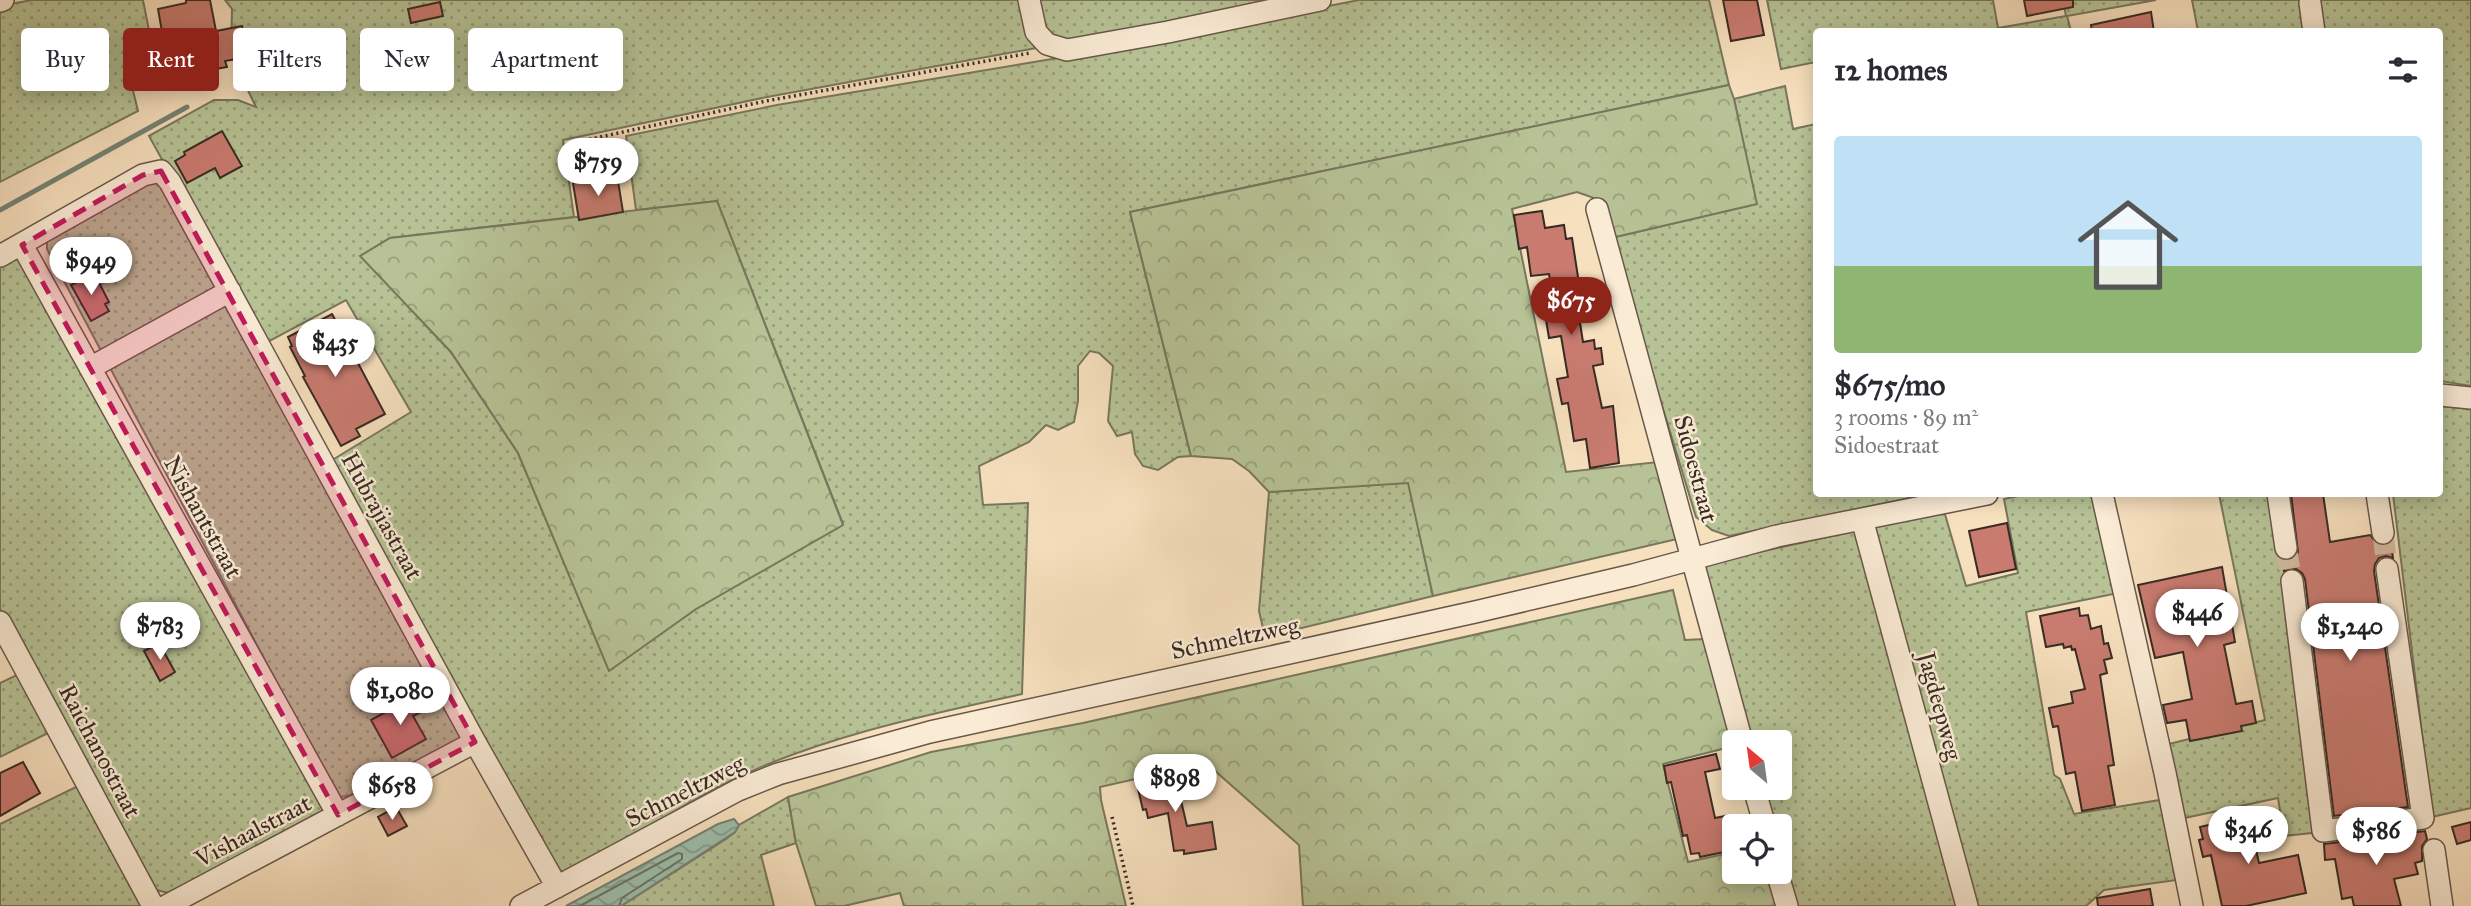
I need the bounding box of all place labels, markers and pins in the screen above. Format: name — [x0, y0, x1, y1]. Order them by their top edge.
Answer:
pin: $759 — [557, 138, 639, 198]
pin: $949 — [50, 238, 132, 297]
pin: $675 — [1530, 278, 1612, 337]
pin: $435 — [294, 320, 376, 379]
pin: $446 — [2156, 590, 2238, 649]
pin: $783 — [119, 602, 201, 662]
pin: $1,240 — [2293, 604, 2407, 663]
pin: $1,080 — [343, 668, 457, 727]
pin: $898 — [1134, 754, 1216, 814]
pin: $658 — [351, 762, 433, 822]
pin: $346 — [2207, 806, 2289, 866]
pin: $586 — [2335, 808, 2417, 867]

